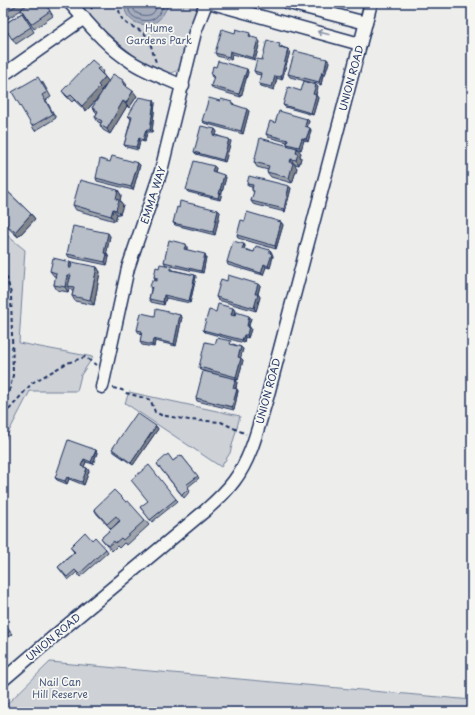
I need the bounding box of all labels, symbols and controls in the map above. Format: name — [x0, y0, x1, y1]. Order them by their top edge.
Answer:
park label: Hume Gardens Park — [126, 20, 192, 47]
one-way arrow — [316, 29, 329, 37]
street label: UNION ROAD — [335, 43, 367, 112]
street label: EMMA WAY — [136, 164, 169, 226]
street label: UNION ROAD — [252, 356, 284, 425]
street label: UNION ROAD — [22, 609, 83, 664]
park label: Nail Can Hill Reserve — [32, 674, 88, 701]

